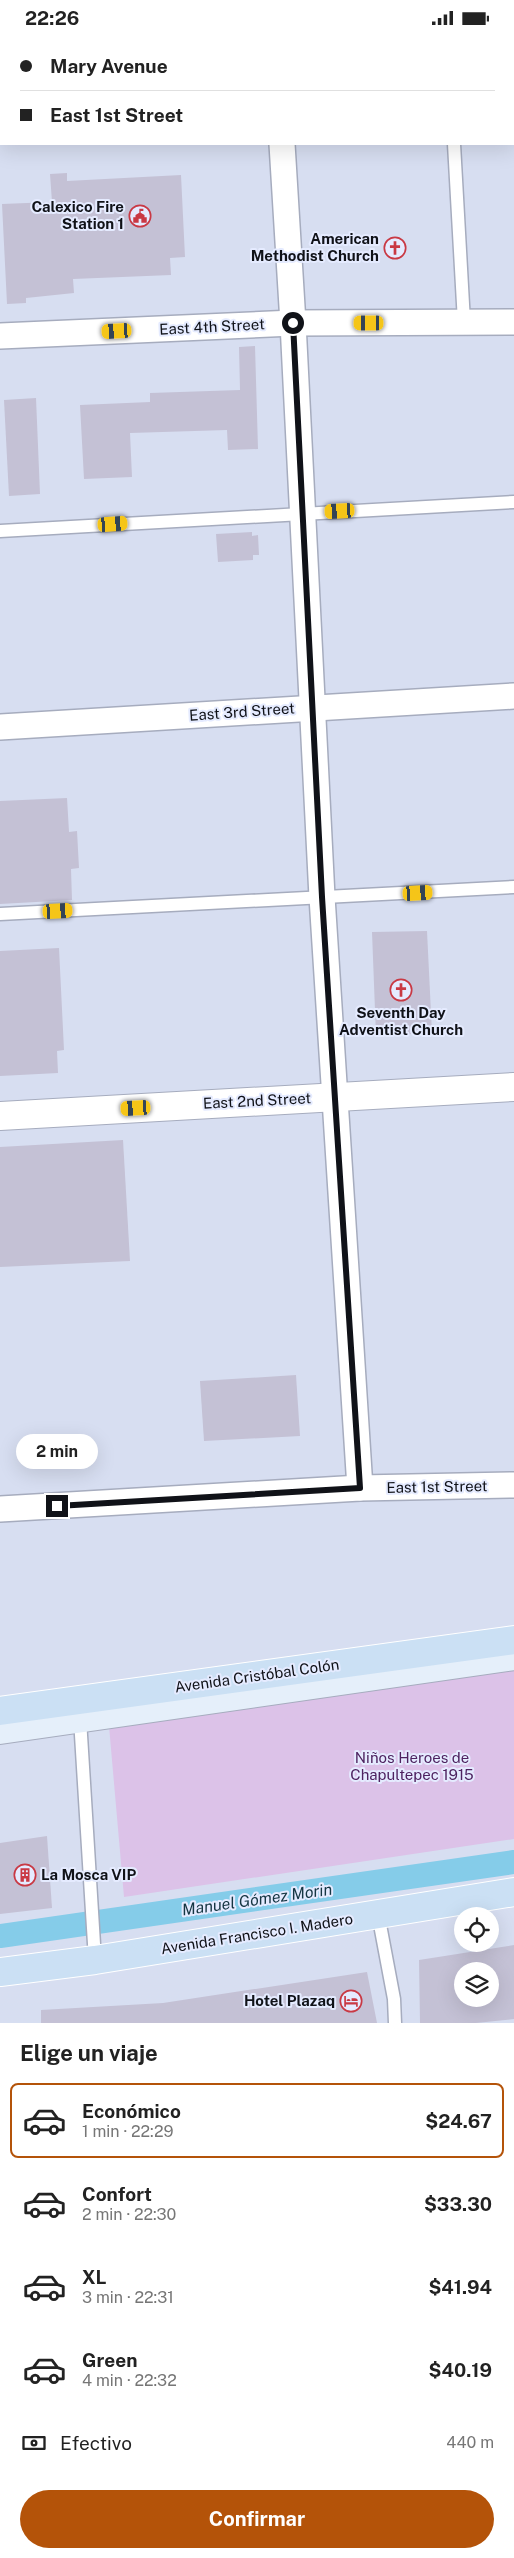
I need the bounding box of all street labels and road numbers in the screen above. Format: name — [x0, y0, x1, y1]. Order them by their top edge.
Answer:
street label: East 4th Street — [159, 315, 265, 338]
street label: East 3rd Street — [189, 699, 296, 724]
street label: East 2nd Street — [202, 1089, 312, 1112]
street label: East 1st Street — [386, 1477, 488, 1496]
street label: Avenida Cristóbal Colón — [174, 1656, 340, 1695]
street label: Avenida Francisco I. Madero — [160, 1910, 354, 1957]

